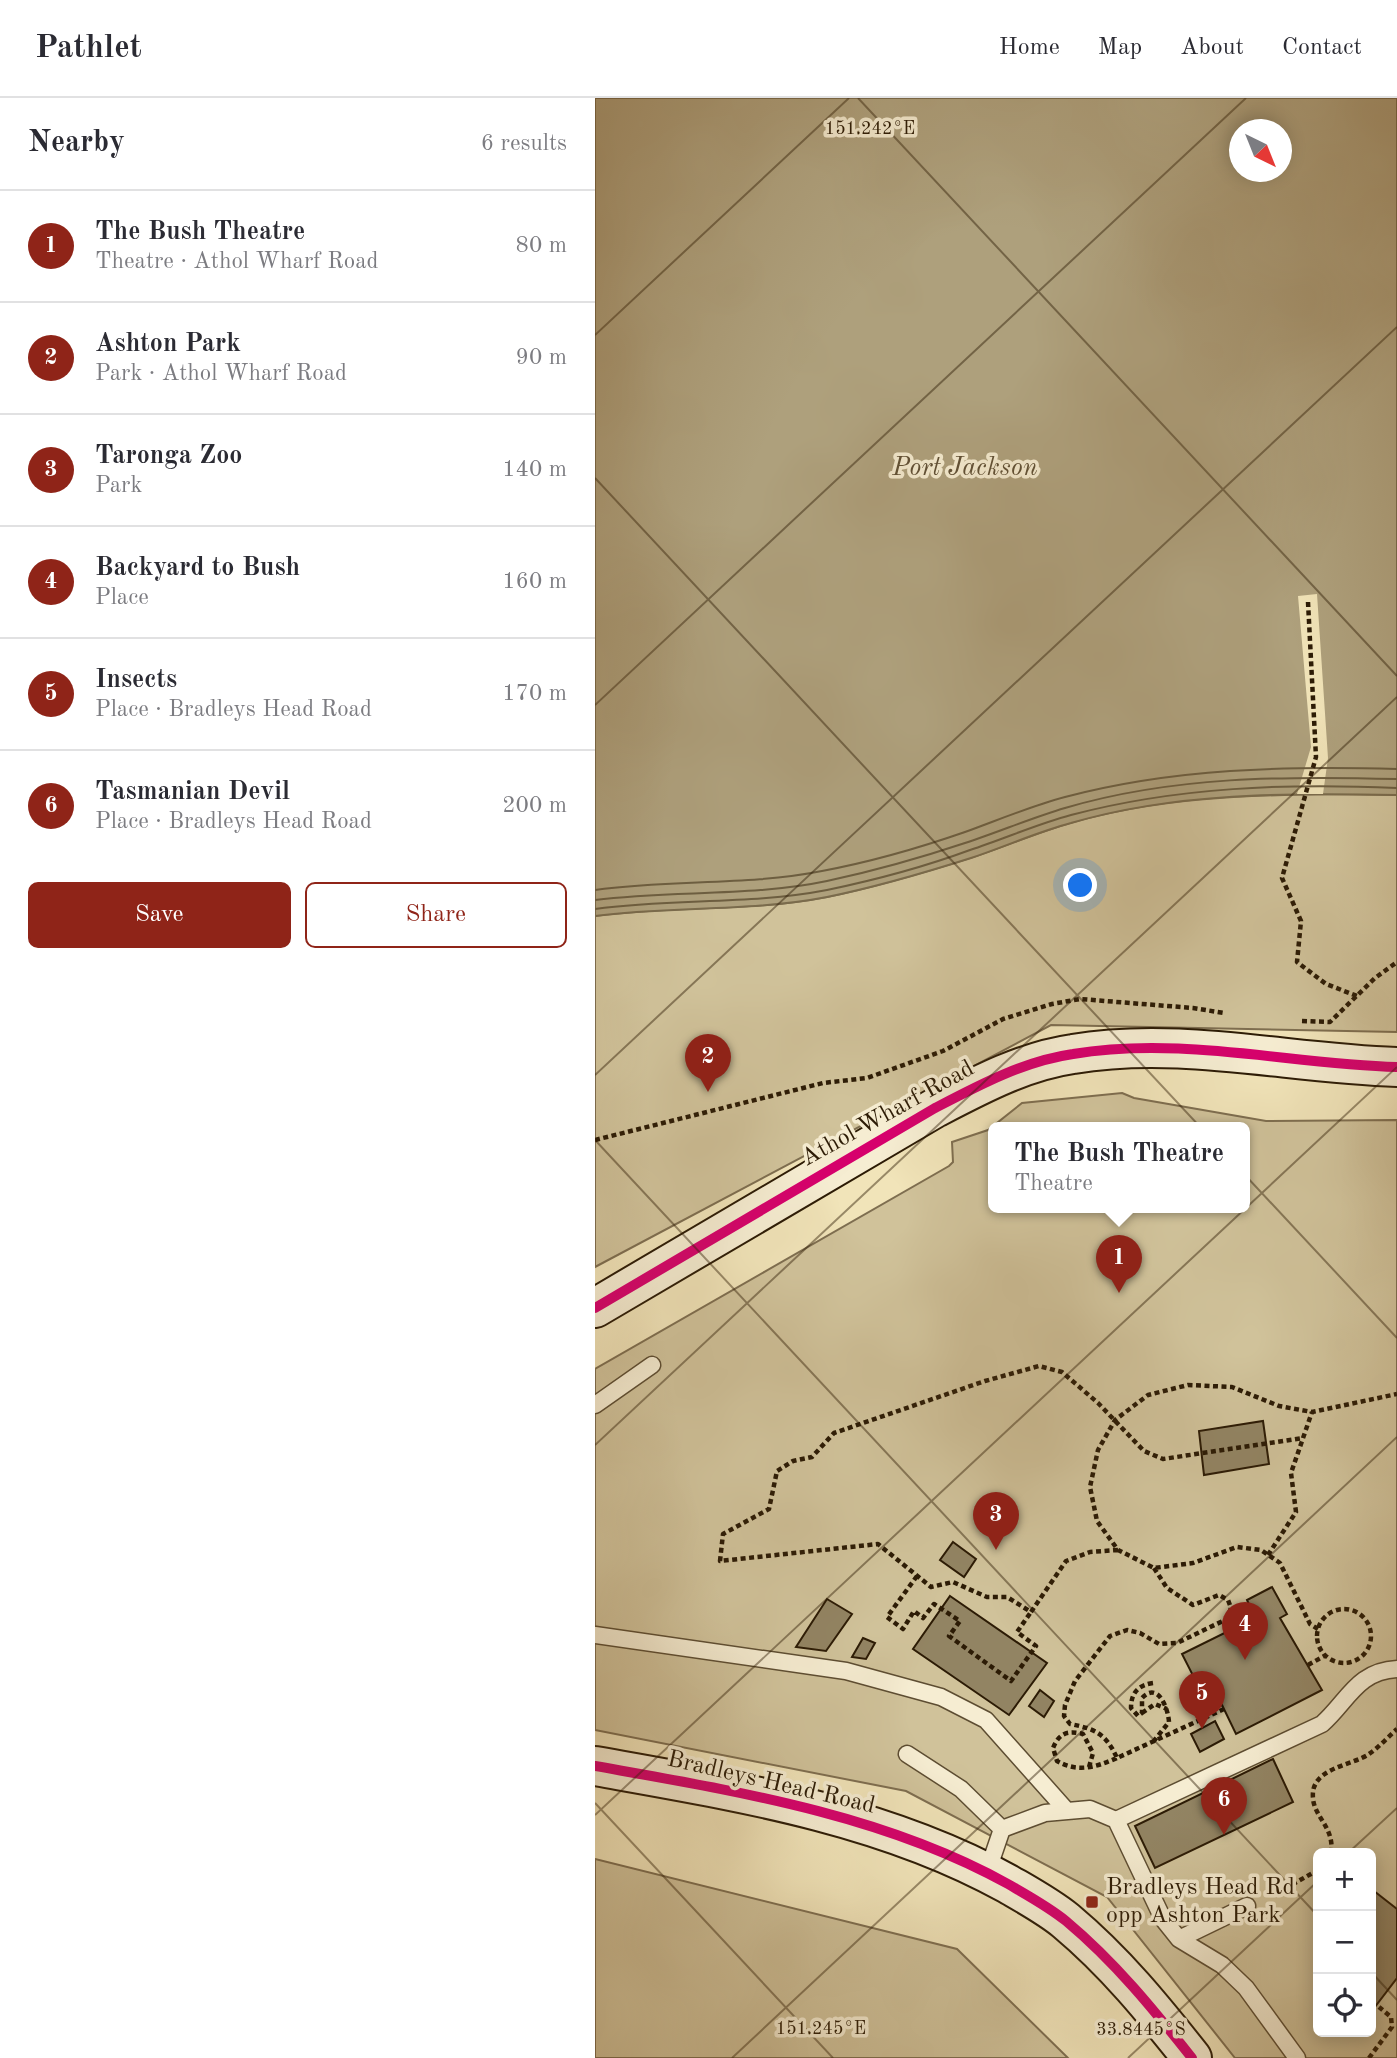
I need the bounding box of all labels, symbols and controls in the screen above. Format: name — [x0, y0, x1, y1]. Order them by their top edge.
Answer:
text: Pathlet — [35, 32, 142, 65]
text: Home — [999, 36, 1060, 60]
text: Map — [1098, 36, 1142, 60]
text: About — [1180, 36, 1244, 60]
text: Contact — [1282, 36, 1362, 60]
north arrow — [1229, 119, 1292, 182]
text: 151.242°E — [825, 120, 915, 138]
text: Nearby — [28, 128, 125, 158]
text: 6 results — [481, 132, 567, 155]
text: The Bush Theatre — [95, 219, 305, 245]
text: 1 — [44, 234, 58, 257]
text: 80 m — [516, 234, 567, 257]
text: Theatre · Athol Wharf Road — [95, 250, 379, 273]
text: Ashton Park — [95, 331, 241, 357]
text: 2 — [44, 346, 58, 369]
text: 90 m — [516, 346, 567, 369]
text: Park · Athol Wharf Road — [95, 362, 347, 385]
text: Taronga Zoo — [95, 443, 242, 469]
water label: Port Jackson — [891, 455, 1038, 481]
text: 3 — [44, 458, 58, 481]
text: 140 m — [502, 458, 567, 481]
text: Park — [95, 474, 142, 497]
text: Backyard to Bush — [95, 555, 300, 581]
text: 4 — [44, 570, 58, 593]
text: 160 m — [502, 570, 567, 593]
text: Place — [95, 586, 149, 609]
text: Insects — [95, 667, 177, 693]
text: 5 — [44, 682, 58, 705]
text: 170 m — [502, 682, 567, 705]
text: Place · Bradleys Head Road — [95, 698, 372, 721]
text: Tasmanian Devil — [95, 779, 290, 805]
text: 6 — [44, 794, 58, 817]
text: 200 m — [502, 794, 567, 817]
text: Place · Bradleys Head Road — [95, 810, 372, 833]
your location — [1063, 868, 1097, 902]
button: Save — [28, 882, 291, 948]
button: Share — [305, 882, 567, 948]
pin: 2 — [685, 1034, 731, 1092]
street label: Athol Wharf Road — [798, 1057, 978, 1171]
popup — [988, 1122, 1250, 1213]
text: The Bush Theatre — [1014, 1141, 1224, 1167]
text: Theatre — [1014, 1172, 1093, 1195]
pin: 1 — [1096, 1235, 1142, 1293]
pin: 3 — [973, 1492, 1019, 1550]
pin: 4 — [1222, 1602, 1268, 1660]
pin: 5 — [1179, 1671, 1225, 1729]
street label: Bradleys Head Road — [665, 1747, 877, 1819]
pin: 6 — [1201, 1777, 1247, 1835]
map controls — [1313, 1848, 1376, 2037]
button: + — [1313, 1848, 1376, 1911]
place label: Bradleys Head Rd opp Ashton Park — [1106, 1876, 1295, 1928]
marker: Bradleys Head Rd opp Ashton Park — [1084, 1894, 1100, 1910]
button: − — [1313, 1911, 1376, 1974]
button: locate — [1313, 1974, 1376, 2037]
text: 151.245°E — [776, 2020, 866, 2038]
text: 33.8445°S — [1096, 2021, 1186, 2039]

